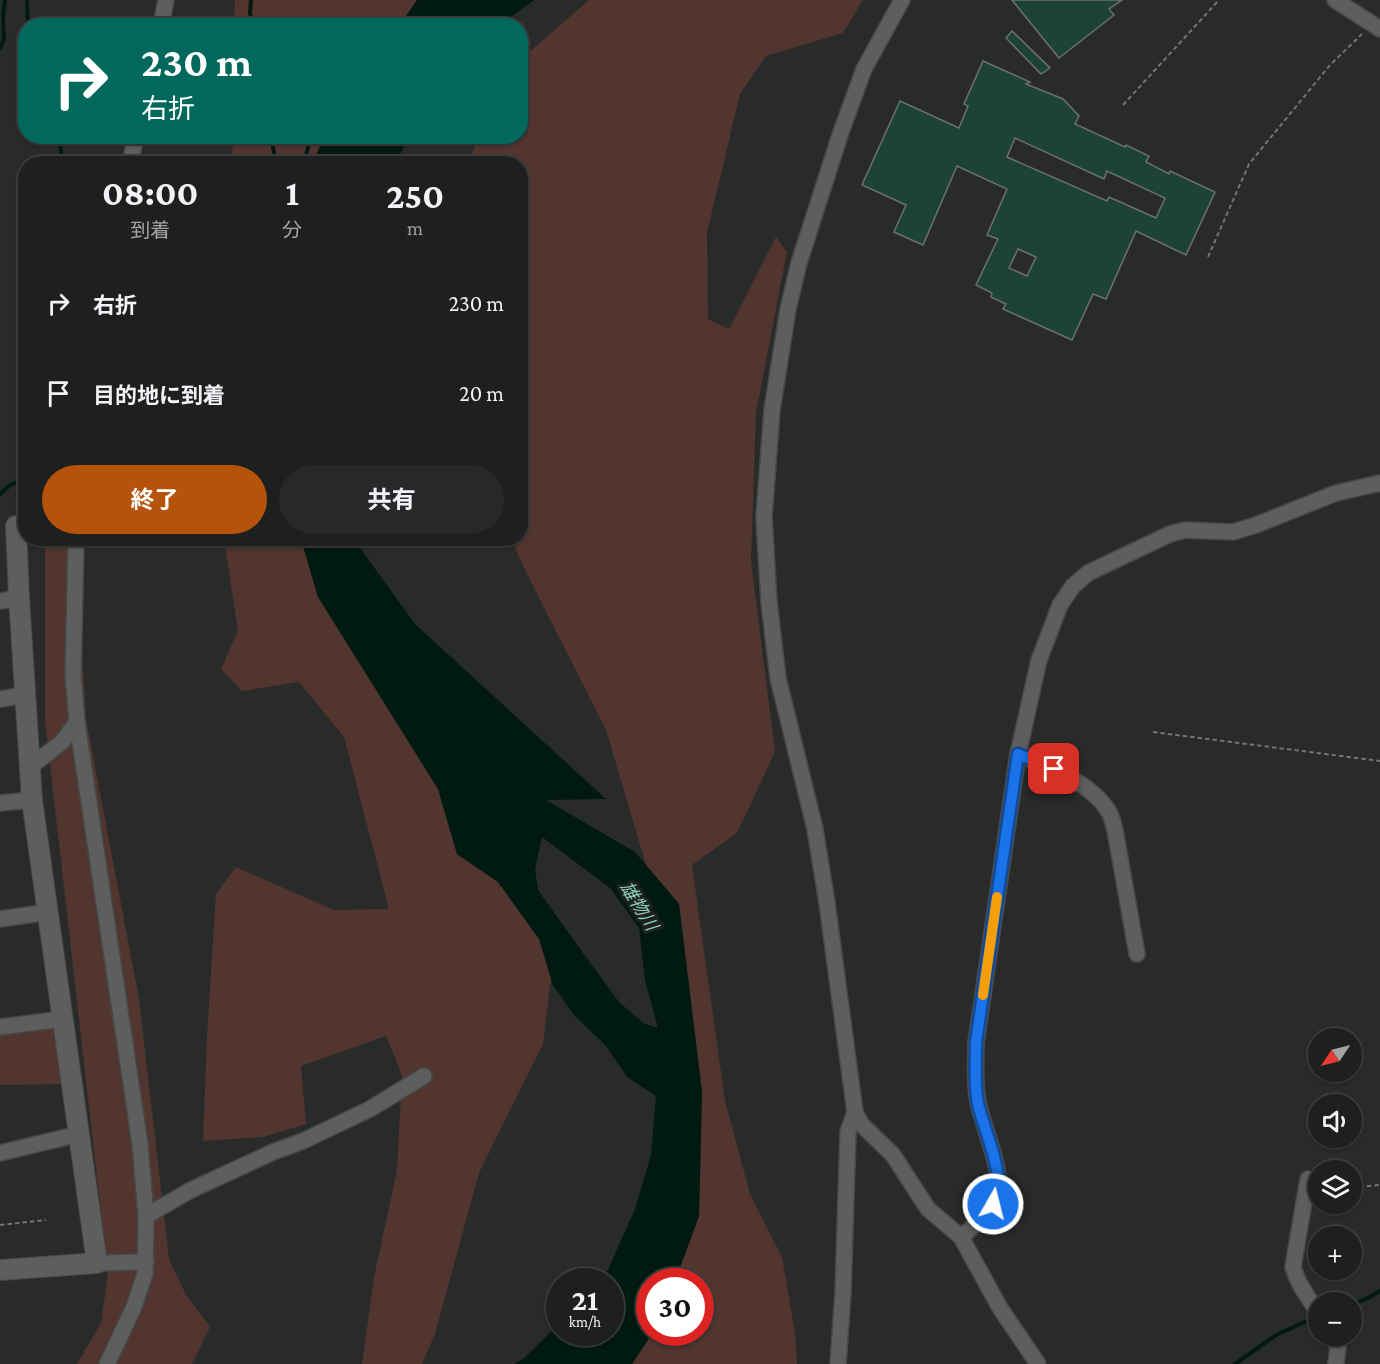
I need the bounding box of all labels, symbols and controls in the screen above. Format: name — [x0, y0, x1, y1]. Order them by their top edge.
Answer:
text: 230 m — [141, 38, 252, 85]
icon: right — [42, 42, 120, 120]
text: 右折 — [141, 94, 195, 124]
text: 08:00 — [102, 173, 198, 213]
text: 1 — [286, 173, 299, 213]
text: 250 — [386, 176, 444, 216]
text: m — [407, 217, 423, 239]
text: 到着 — [130, 219, 170, 241]
text: 分 — [282, 219, 302, 241]
icon: right — [42, 287, 75, 320]
text: 230 m — [449, 291, 504, 316]
text: 右折 — [93, 293, 137, 318]
icon: arrive — [42, 377, 75, 410]
text: 20 m — [459, 381, 504, 406]
text: 目的地に到着 — [93, 383, 225, 408]
button: 終了 — [42, 465, 267, 534]
button: 共有 — [279, 465, 504, 534]
pin — [1028, 743, 1079, 794]
icon: arrive — [1037, 752, 1070, 785]
water label: 雄物川 — [616, 878, 663, 936]
north arrow — [1308, 1028, 1362, 1082]
map controls — [1308, 1028, 1362, 1346]
button: sound — [1308, 1094, 1362, 1148]
button: layers — [1308, 1160, 1362, 1214]
position arrow — [961, 1172, 1025, 1236]
button: + — [1308, 1226, 1362, 1280]
speed limit sign: 30 — [636, 1268, 714, 1346]
text: 21 — [572, 1283, 598, 1316]
button: − — [1308, 1292, 1362, 1346]
text: km/h — [569, 1314, 601, 1330]

